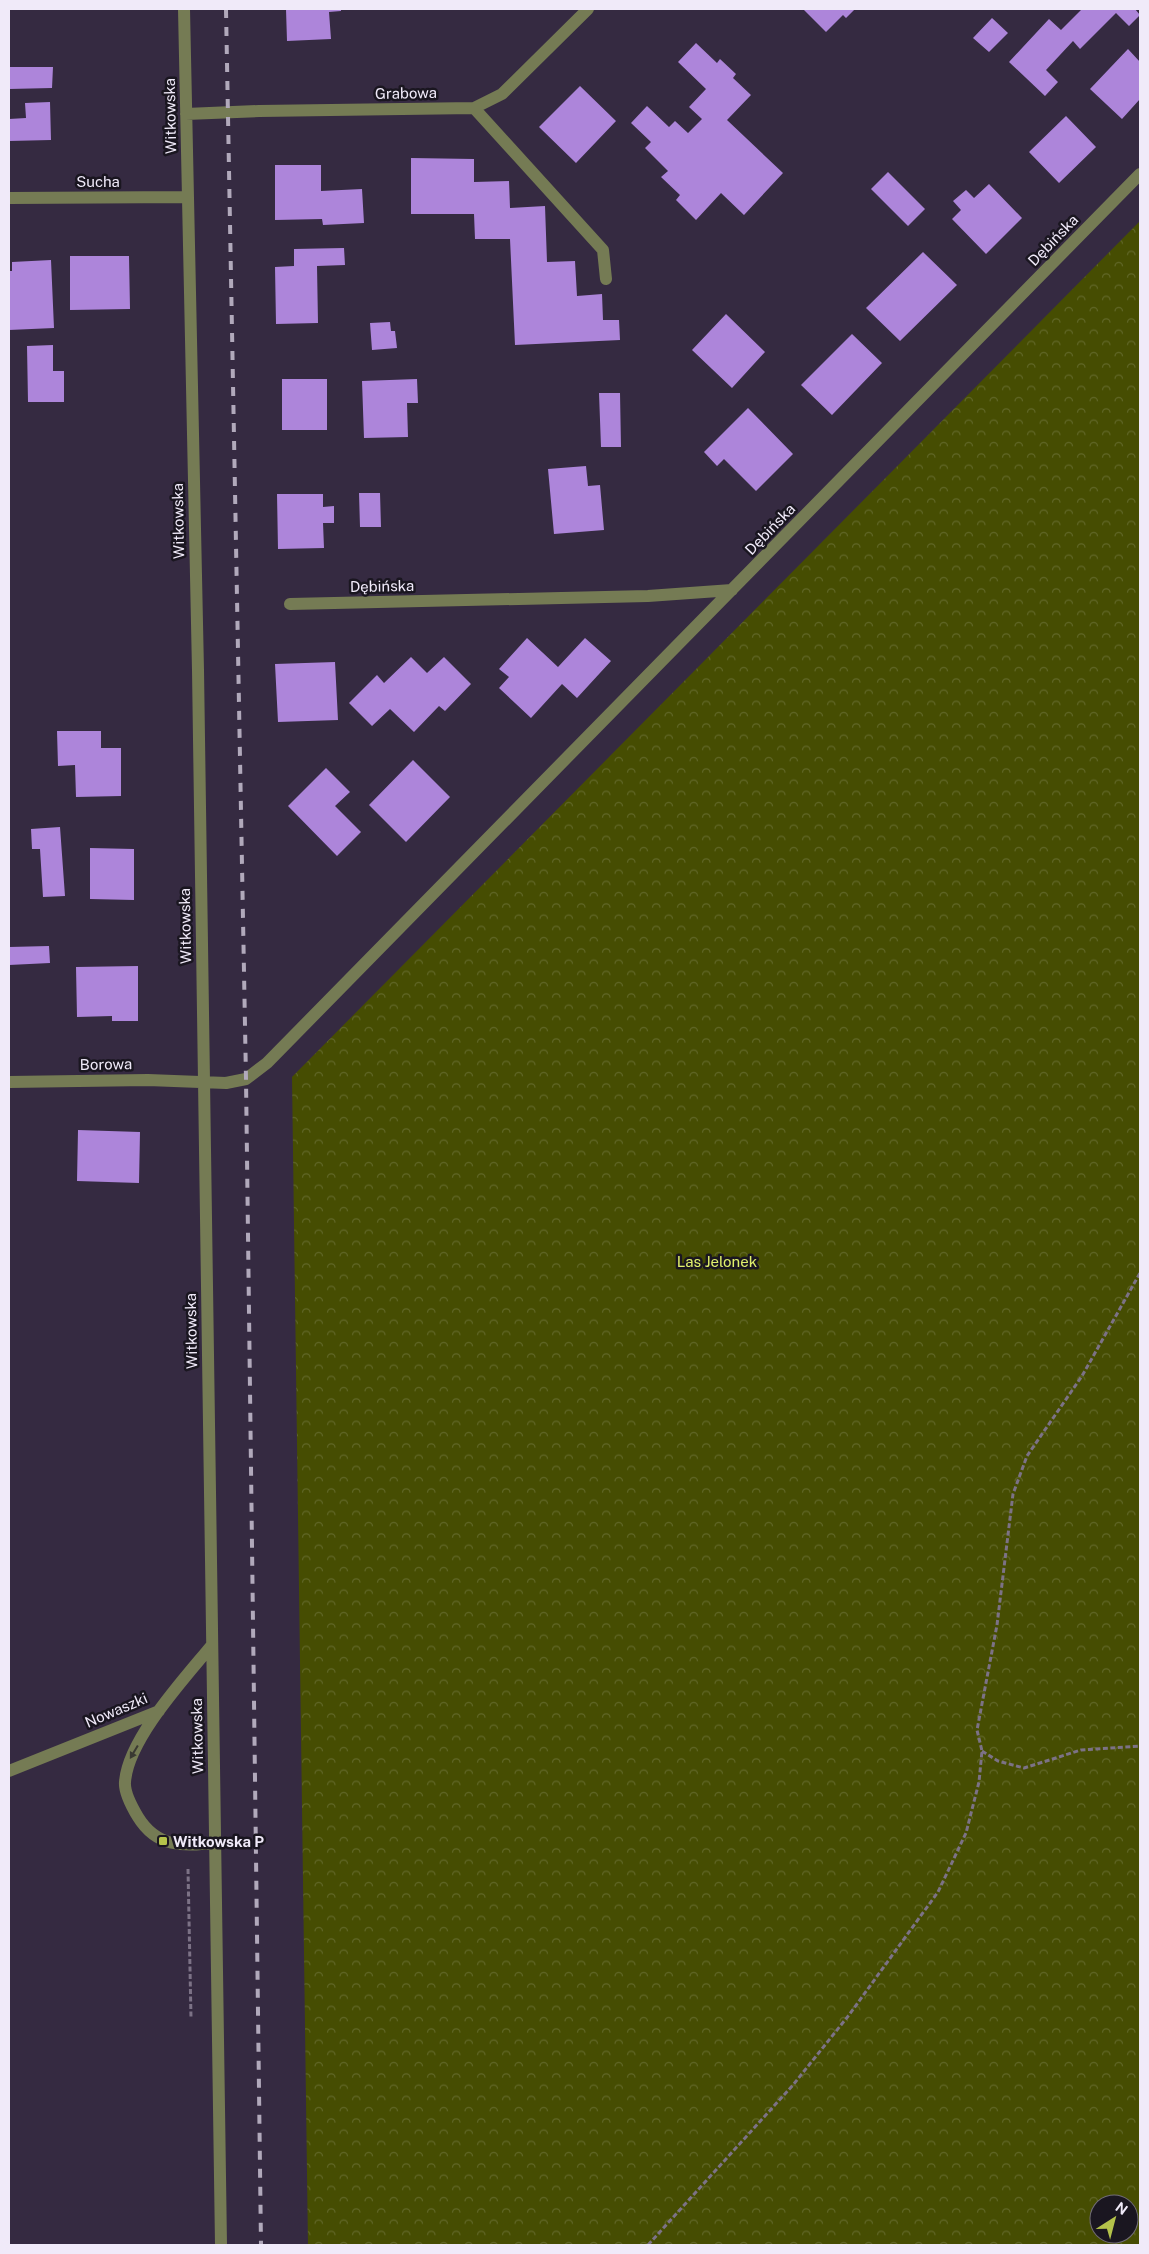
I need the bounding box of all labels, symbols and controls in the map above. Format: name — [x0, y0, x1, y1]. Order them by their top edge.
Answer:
street label: Witkowska — [161, 78, 179, 154]
street label: Grabowa — [375, 84, 437, 102]
street label: Sucha — [76, 173, 120, 190]
street label: Dębińska — [1025, 211, 1081, 269]
street label: Witkowska — [169, 483, 187, 559]
street label: Dębińska — [742, 500, 798, 558]
street label: Dębińska — [350, 577, 414, 595]
street label: Witkowska — [176, 888, 194, 964]
street label: Borowa — [80, 1055, 132, 1073]
park label: Las Jelonek — [677, 1253, 757, 1270]
street label: Witkowska — [182, 1293, 200, 1369]
street label: Nowaszki — [82, 1689, 150, 1731]
street label: Witkowska — [188, 1698, 206, 1774]
one-way arrow — [129, 1746, 138, 1759]
place label: Witkowska P — [173, 1833, 264, 1850]
marker: Witkowska P — [157, 1835, 169, 1847]
north arrow — [1089, 2194, 1139, 2244]
text: N — [1113, 2199, 1131, 2218]

